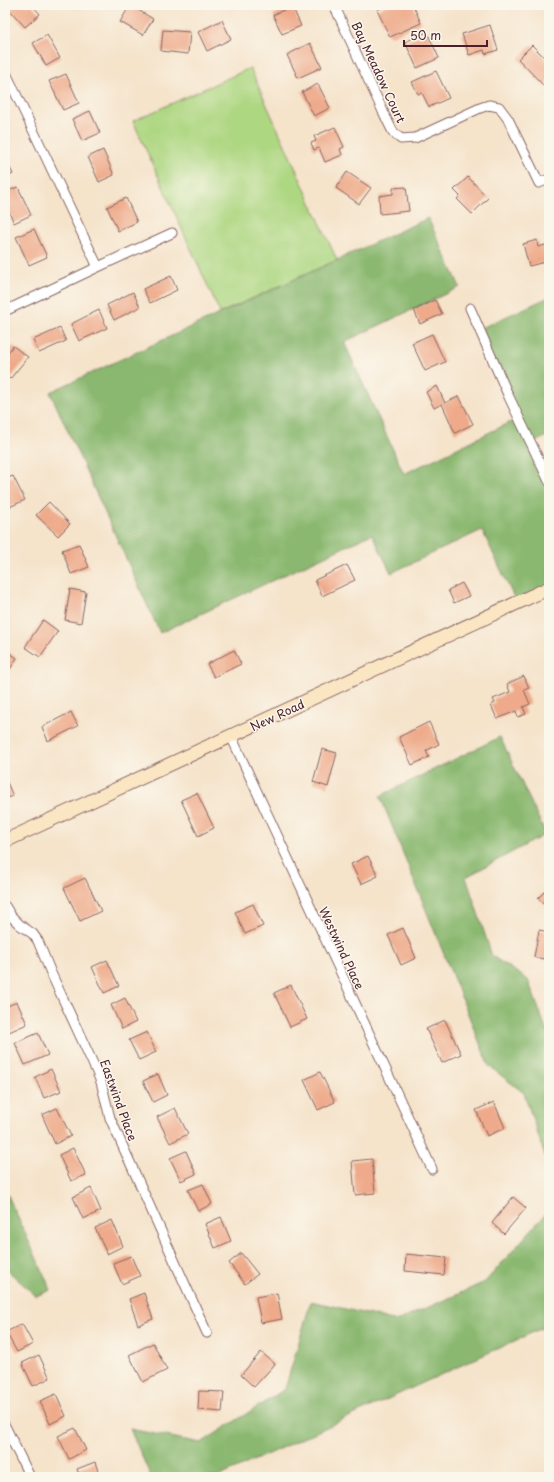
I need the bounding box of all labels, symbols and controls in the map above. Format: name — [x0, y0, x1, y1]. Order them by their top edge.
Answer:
street label: Bay Meadow Court — [348, 18, 410, 126]
scale bar — [404, 22, 487, 48]
text: 50 m — [410, 26, 441, 44]
street label: New Road — [247, 695, 307, 735]
street label: Westwind Place — [315, 904, 369, 992]
street label: Eastwind Place — [96, 1057, 142, 1143]

